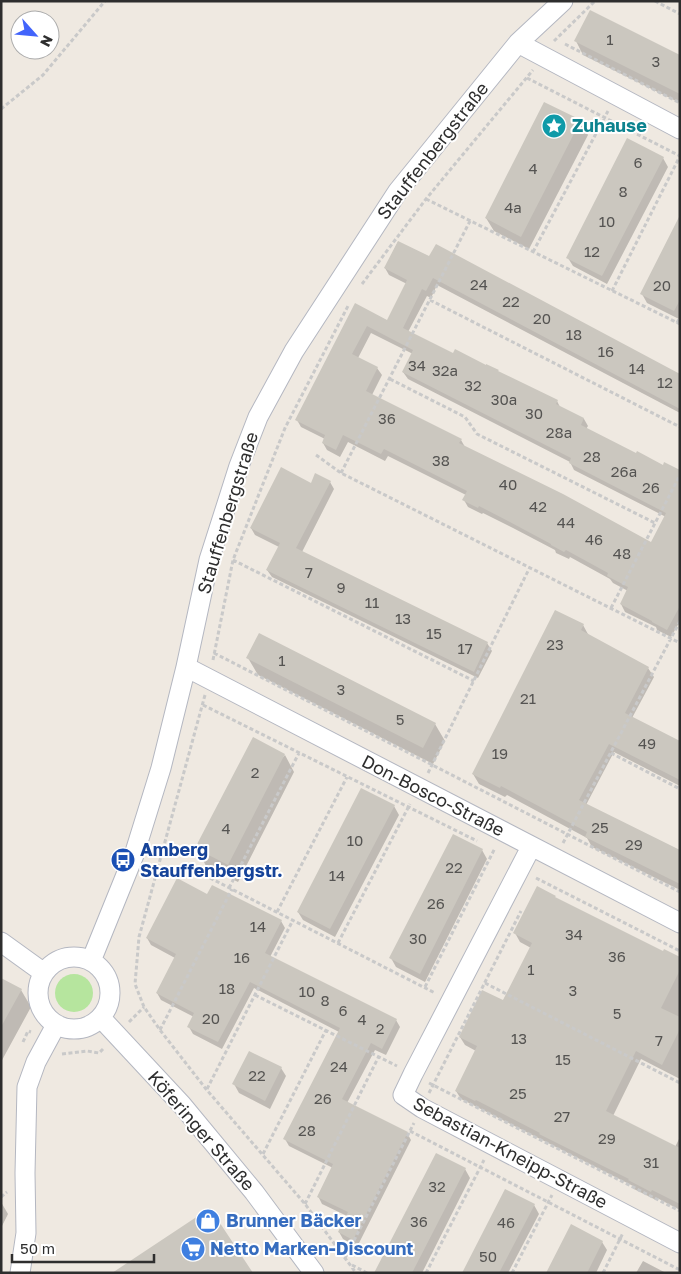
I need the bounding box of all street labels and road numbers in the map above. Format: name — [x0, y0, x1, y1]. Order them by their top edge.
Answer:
street label: Stauffenbergstraße — [372, 77, 493, 223]
street label: Stauffenbergstraße — [192, 429, 262, 596]
street label: Don-Bosco-Straße — [358, 750, 509, 841]
street label: Köferinger Straße — [144, 1066, 260, 1195]
street label: Sebastian-Kneipp-Straße — [410, 1092, 611, 1213]

